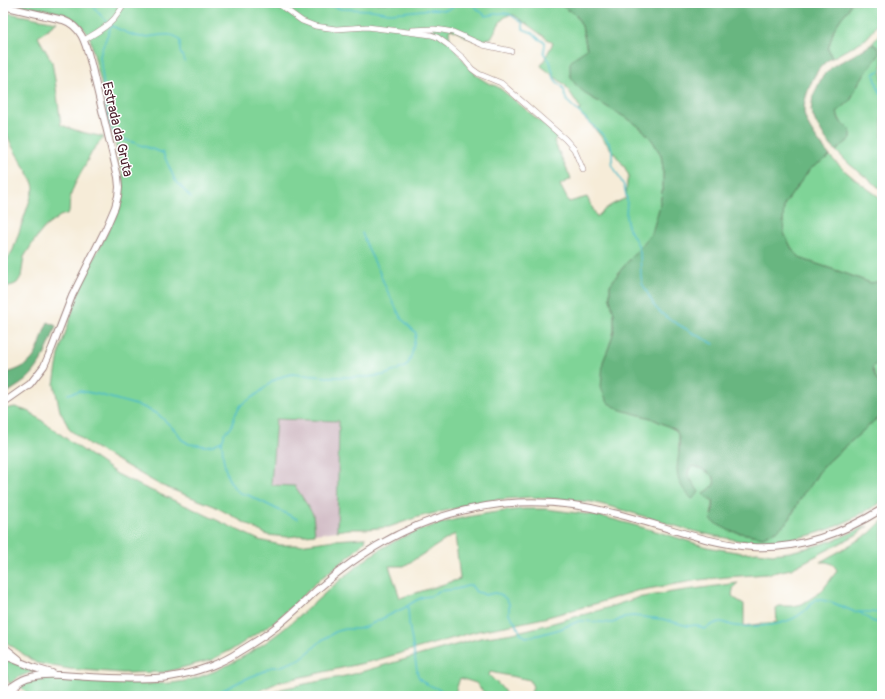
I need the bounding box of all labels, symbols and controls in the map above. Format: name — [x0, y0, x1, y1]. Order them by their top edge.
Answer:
street label: Estrada da Gruta — [98, 80, 137, 178]

